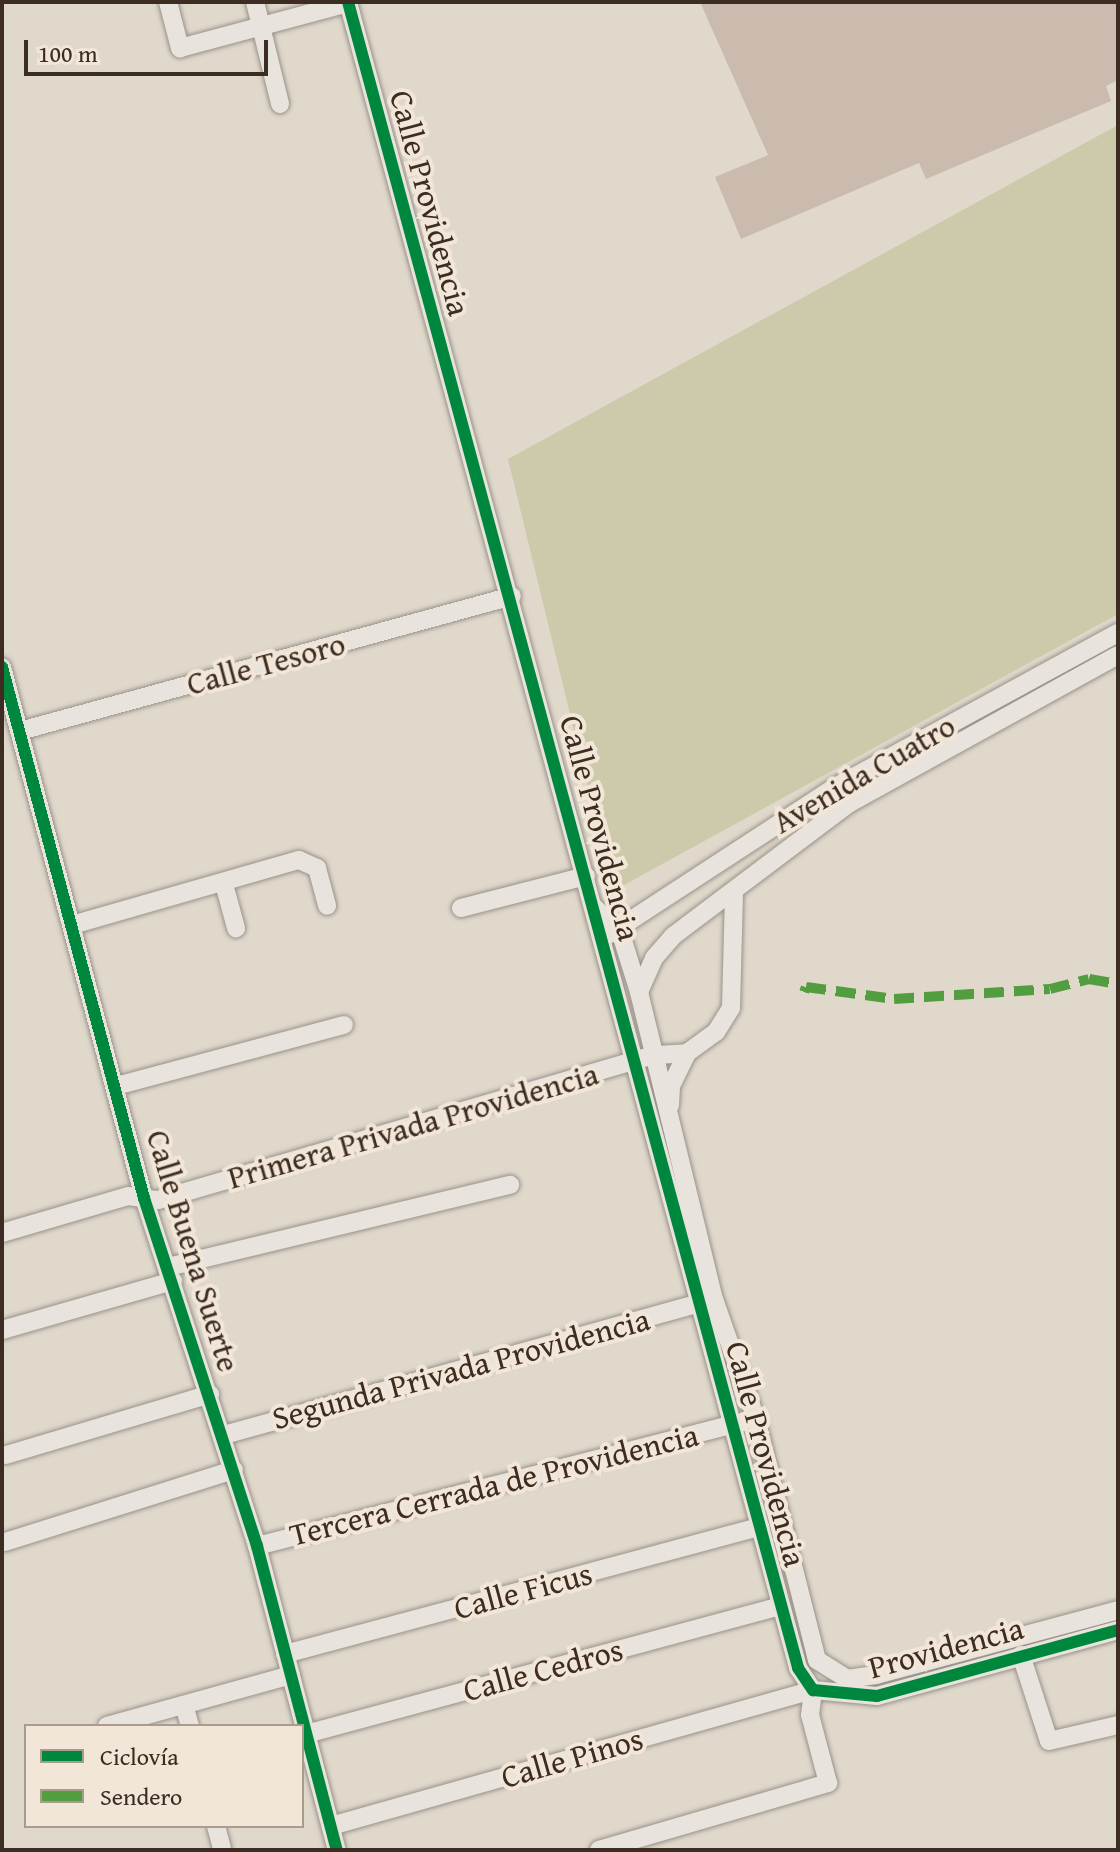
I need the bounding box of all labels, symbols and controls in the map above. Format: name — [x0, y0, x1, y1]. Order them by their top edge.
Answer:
scale bar — [28, 24, 272, 74]
text: 100 m — [38, 36, 98, 71]
street label: Calle Providencia — [382, 86, 478, 320]
street label: Calle Tesoro — [183, 624, 349, 704]
street label: Avenida Cuatro — [766, 706, 962, 842]
street label: Calle Providencia — [552, 711, 648, 945]
street label: Primera Privada Providencia — [223, 1055, 603, 1197]
street label: Calle Buena Suerte — [138, 1126, 248, 1376]
street label: Segunda Privada Providencia — [268, 1300, 654, 1438]
street label: Calle Providencia — [718, 1337, 814, 1571]
street label: Tercera Cerrada de Providencia — [286, 1416, 702, 1554]
street label: Calle Ficus — [450, 1554, 596, 1628]
street label: Providencia — [864, 1609, 1028, 1687]
street label: Calle Cedros — [459, 1630, 627, 1710]
street label: Calle Pinos — [497, 1719, 647, 1797]
legend — [24, 1724, 304, 1828]
text: Ciclovía — [100, 1739, 179, 1774]
text: Sendero — [100, 1779, 182, 1814]

